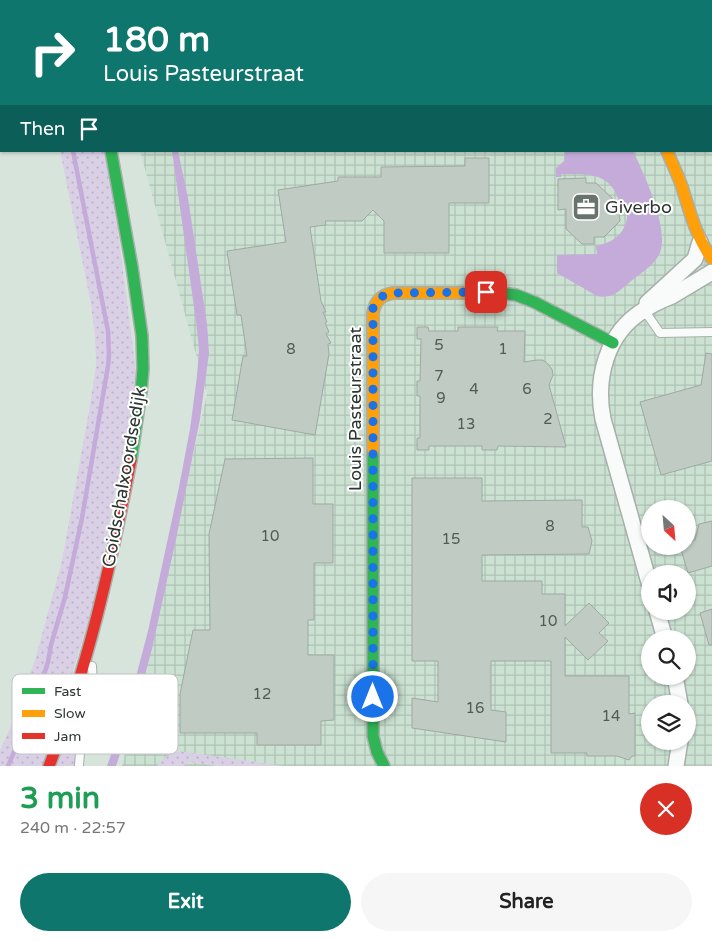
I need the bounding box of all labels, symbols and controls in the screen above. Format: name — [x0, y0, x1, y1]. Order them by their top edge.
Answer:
text: 180 m — [103, 19, 210, 61]
icon: right — [20, 20, 85, 85]
text: Louis Pasteurstraat — [103, 61, 304, 87]
icon: arrive — [75, 115, 103, 143]
text: Then — [20, 118, 65, 140]
office icon: Giverbo — [571, 192, 601, 222]
place label: Giverbo — [605, 196, 672, 218]
pin — [465, 271, 507, 313]
icon: arrive — [472, 278, 500, 306]
street label: Louis Pasteurstraat — [344, 327, 366, 491]
house number: 5 — [434, 336, 444, 354]
house number: 8 — [286, 340, 296, 358]
house number: 1 — [498, 340, 508, 358]
house number: 7 — [434, 367, 444, 385]
house number: 4 — [469, 380, 479, 398]
house number: 6 — [522, 380, 532, 398]
street label: Goidschalxoordsedijk — [97, 385, 151, 569]
house number: 9 — [436, 389, 446, 407]
house number: 2 — [543, 410, 553, 428]
house number: 13 — [457, 415, 475, 433]
north arrow — [641, 500, 696, 555]
map controls — [641, 500, 696, 750]
house number: 8 — [545, 517, 555, 535]
house number: 10 — [261, 527, 279, 545]
house number: 15 — [442, 530, 460, 548]
button: sound — [641, 565, 696, 620]
house number: 10 — [539, 612, 557, 630]
button: search — [641, 630, 696, 685]
position arrow — [346, 670, 398, 722]
legend — [12, 674, 178, 754]
text: Fast — [54, 683, 82, 700]
house number: 12 — [253, 685, 271, 703]
button: layers — [641, 695, 696, 750]
house number: 16 — [466, 699, 484, 717]
text: Slow — [54, 705, 86, 722]
house number: 14 — [602, 707, 620, 725]
text: Jam — [54, 728, 81, 745]
text: 3 min — [20, 780, 100, 817]
button: close — [640, 783, 692, 835]
text: 240 m · 22:57 — [20, 818, 126, 838]
button: Exit — [20, 873, 351, 931]
button: Share — [361, 873, 692, 931]

